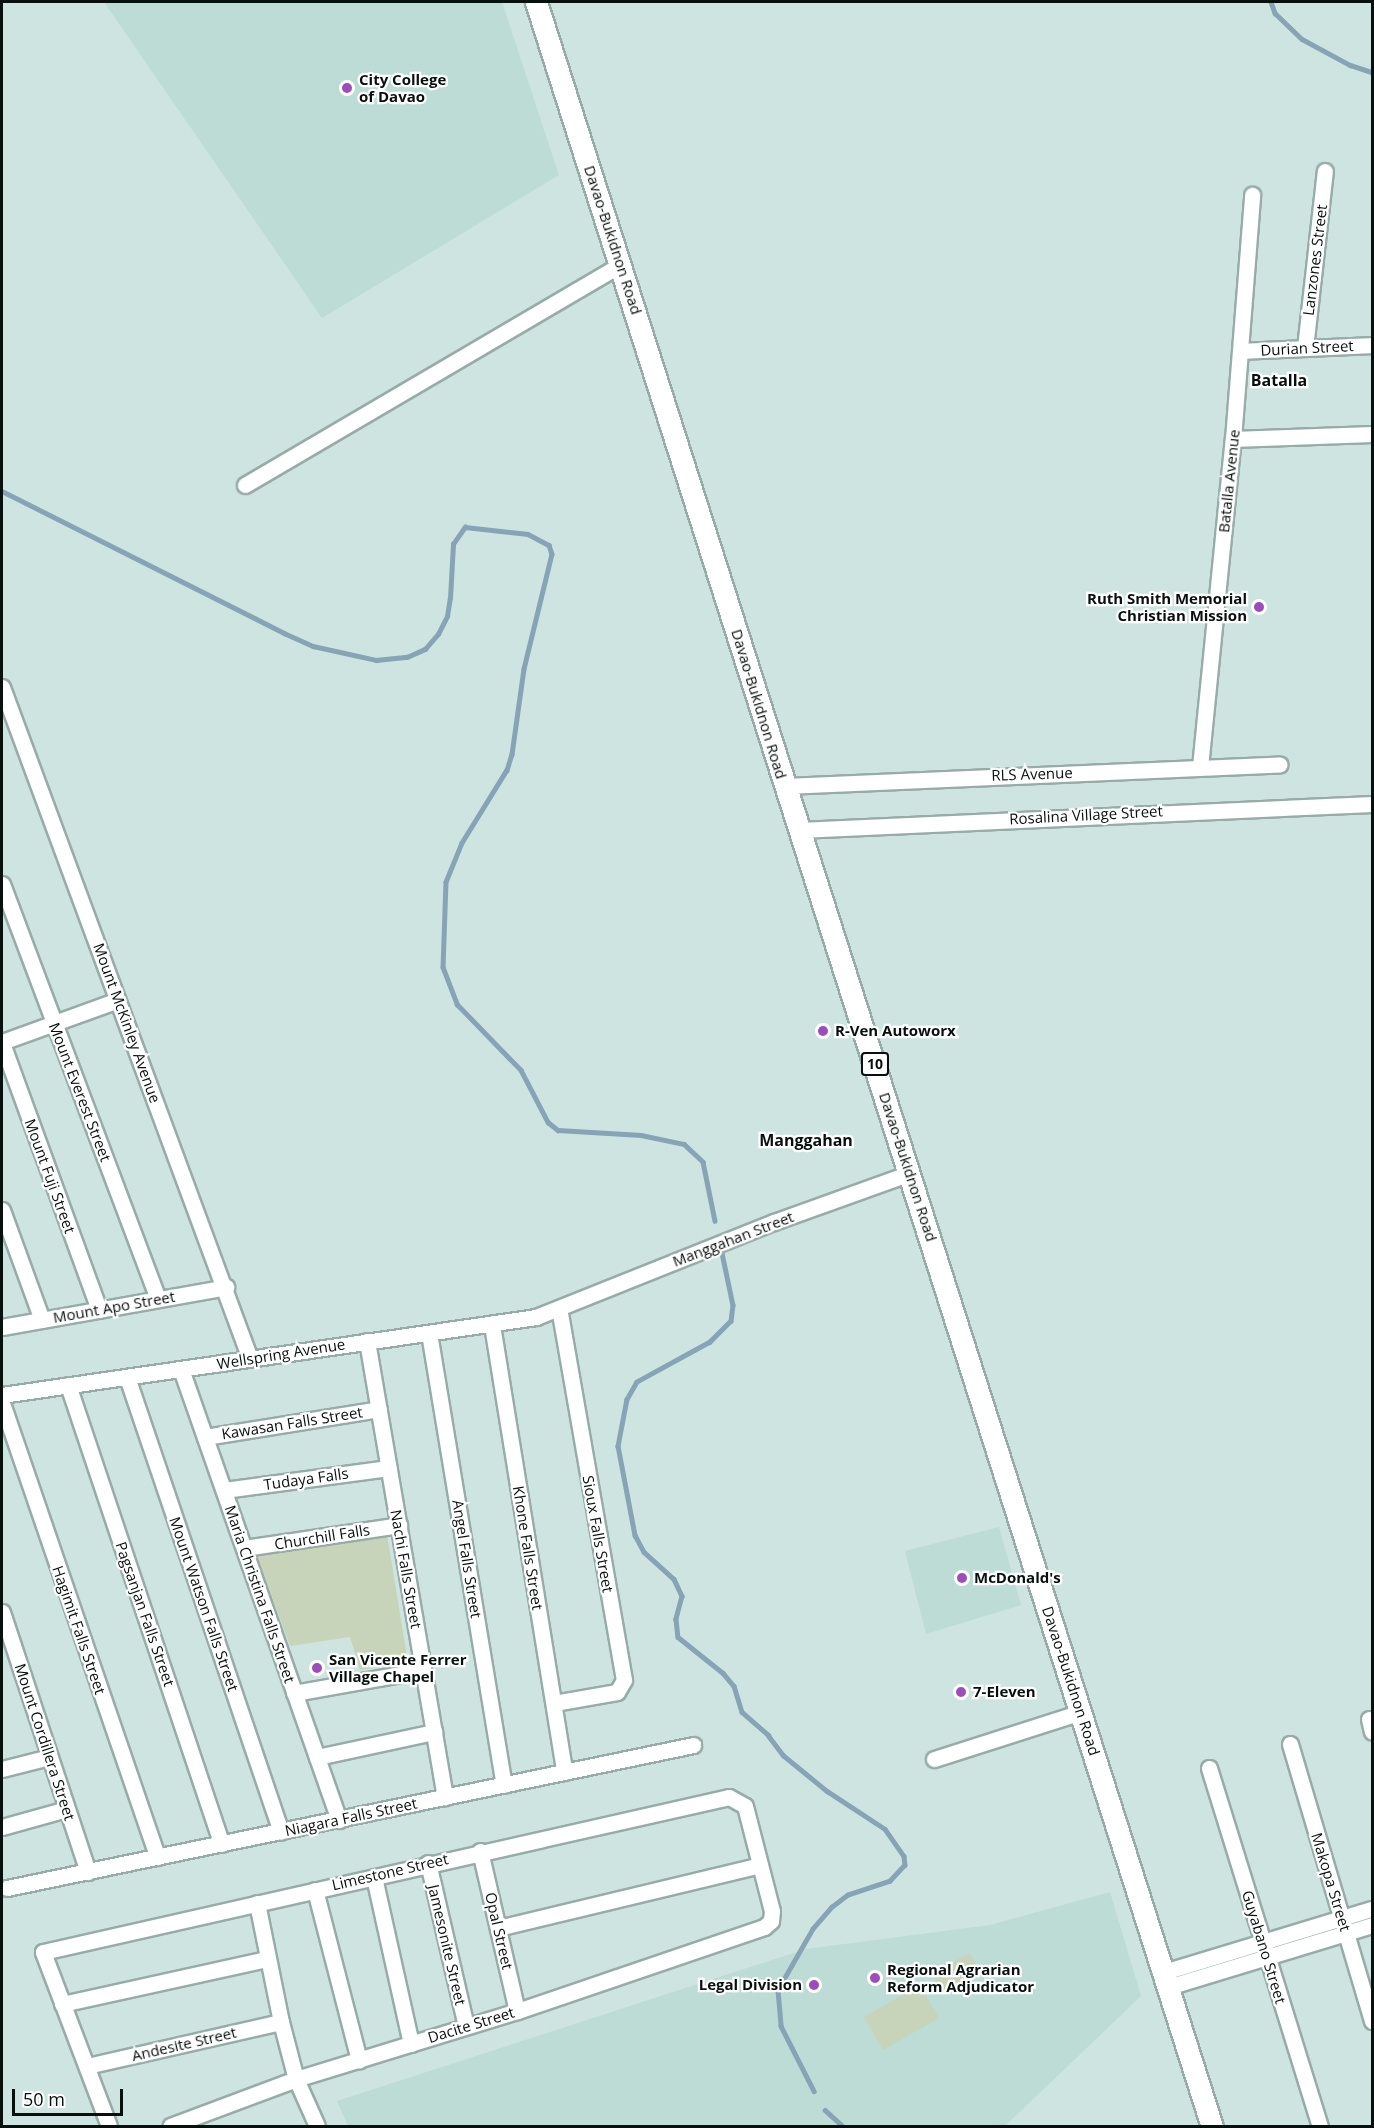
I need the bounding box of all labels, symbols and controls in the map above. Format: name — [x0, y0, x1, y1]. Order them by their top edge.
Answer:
place label: City College of Davao — [359, 70, 446, 105]
marker: City College of Davao — [340, 81, 354, 95]
street label: Davao-Bukidnon Road — [580, 163, 646, 317]
street label: Lanzones Street — [1299, 203, 1331, 317]
street label: Durian Street — [1260, 337, 1354, 359]
district label: Batalla — [1251, 370, 1307, 390]
street label: Batalla Avenue — [1215, 428, 1243, 534]
place label: Ruth Smith Memorial Christian Mission — [1087, 589, 1247, 624]
marker: Ruth Smith Memorial Christian Mission — [1252, 600, 1266, 614]
street label: Davao-Bukidnon Road — [728, 627, 790, 781]
street label: RLS Avenue — [991, 764, 1073, 784]
street label: Rosalina Village Street — [1009, 802, 1163, 828]
street label: Mount McKinley Avenue — [90, 941, 164, 1105]
street label: Mount Everest Street — [45, 1020, 115, 1164]
place label: R-Ven Autoworx — [835, 1022, 956, 1040]
marker: R-Ven Autoworx — [816, 1024, 830, 1038]
road number: 10 — [860, 1053, 890, 1075]
street label: Davao-Bukidnon Road — [875, 1090, 941, 1244]
street label: Mount Fuji Street — [21, 1116, 79, 1236]
district label: Manggahan — [759, 1130, 853, 1150]
street label: Manggahan Street — [670, 1208, 796, 1270]
street label: Mount Apo Street — [52, 1287, 176, 1327]
street label: Wellspring Avenue — [216, 1335, 346, 1373]
street label: Kawasan Falls Street — [220, 1403, 364, 1443]
street label: Tudaya Falls — [262, 1464, 350, 1494]
street label: Sioux Falls Street — [579, 1474, 617, 1594]
street label: Khone Falls Street — [509, 1485, 547, 1611]
street label: Angel Falls Street — [449, 1499, 485, 1619]
street label: Maria Christina Falls Street — [221, 1503, 299, 1685]
street label: Nachi Falls Street — [387, 1508, 425, 1630]
street label: Mount Watson Falls Street — [166, 1514, 242, 1694]
street label: Churchill Falls — [273, 1521, 371, 1553]
street label: Pagsanjan Falls Street — [112, 1539, 178, 1689]
street label: Hagimit Falls Street — [49, 1563, 109, 1697]
place label: McDonald's — [974, 1569, 1061, 1587]
marker: McDonald's — [955, 1571, 969, 1585]
street label: Davao-Bukidnon Road — [1038, 1604, 1104, 1758]
place label: San Vicente Ferrer Village Chapel — [329, 1650, 466, 1685]
street label: Mount Cordillera Street — [11, 1661, 79, 1823]
marker: San Vicente Ferrer Village Chapel — [310, 1661, 324, 1675]
place label: 7-Eleven — [973, 1683, 1035, 1701]
marker: 7-Eleven — [954, 1685, 968, 1699]
street label: Niagara Falls Street — [283, 1794, 419, 1840]
street label: Makopa Street — [1307, 1831, 1355, 1933]
street label: Limestone Street — [330, 1850, 450, 1894]
street label: Jamesonite Street — [424, 1883, 470, 2007]
street label: Guyabano Street — [1238, 1888, 1290, 2006]
street label: Opal Street — [481, 1891, 517, 1971]
place label: Regional Agrarian Reform Adjudicator — [887, 1960, 1034, 1995]
marker: Regional Agrarian Reform Adjudicator — [868, 1971, 882, 1985]
place label: Legal Division — [699, 1976, 802, 1994]
marker: Legal Division — [807, 1978, 821, 1992]
street label: Dacite Street — [425, 2003, 517, 2047]
street label: Andesite Street — [130, 2023, 238, 2065]
scale bar — [15, 2077, 126, 2115]
text: 50 m — [23, 2087, 65, 2111]

